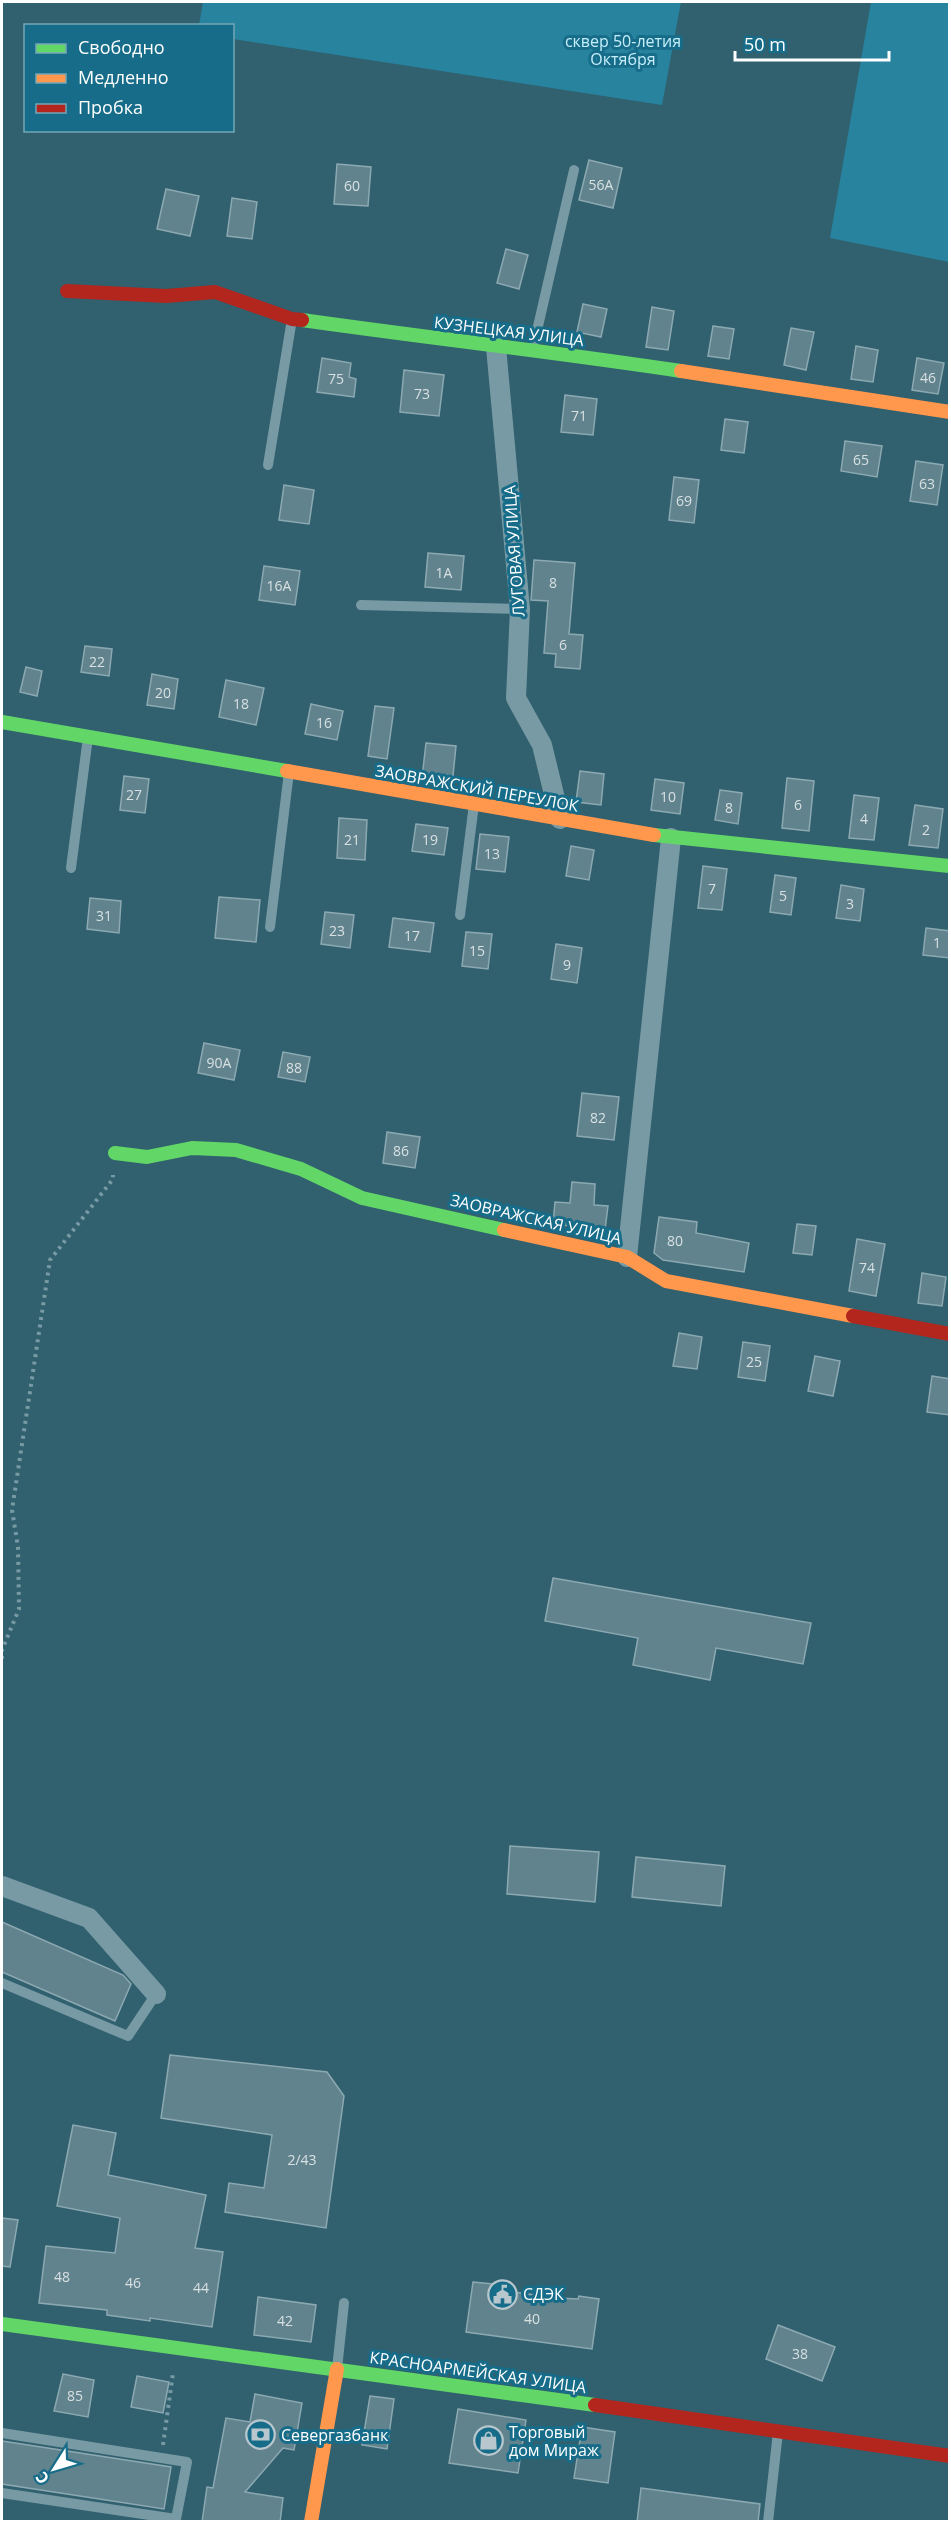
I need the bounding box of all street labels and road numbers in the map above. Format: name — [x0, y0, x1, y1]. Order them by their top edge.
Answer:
street label: КУЗНЕЦКАЯ УЛИЦА — [433, 311, 586, 351]
street label: ЛУГОВАЯ УЛИЦА — [498, 484, 530, 618]
street label: ЗАОВРАЖСКИЙ ПЕРЕУЛОК — [374, 759, 581, 817]
street label: ЗАОВРАЖСКАЯ УЛИЦА — [448, 1189, 625, 1250]
street label: КРАСНОАРМЕЙСКАЯ УЛИЦА — [368, 2346, 589, 2398]

